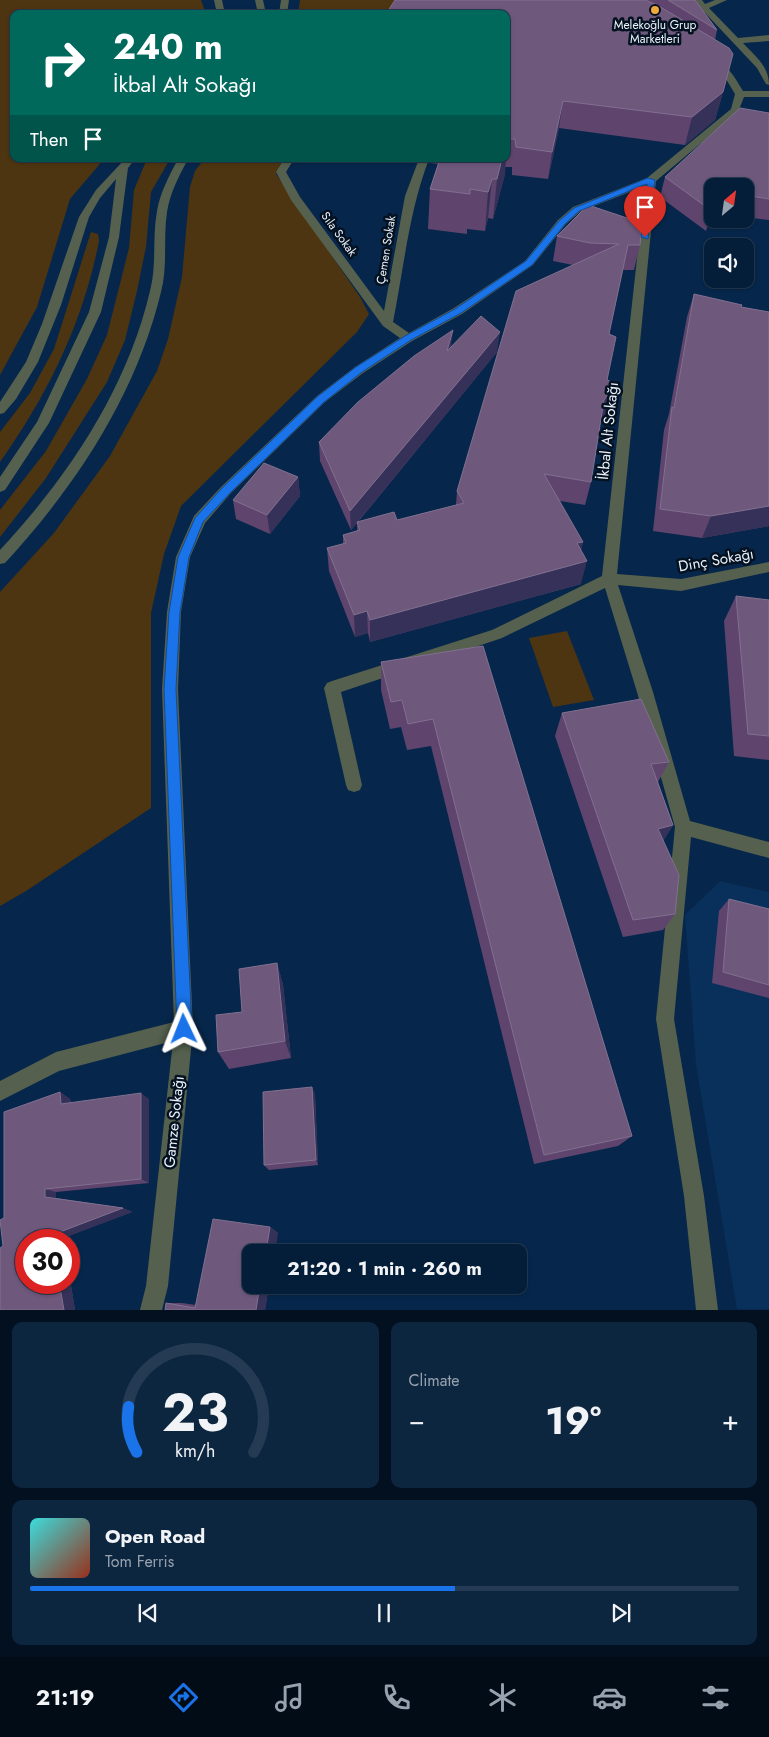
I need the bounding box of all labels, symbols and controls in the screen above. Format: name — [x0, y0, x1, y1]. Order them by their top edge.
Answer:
marker: Melekoğlu Grup Marketleri — [649, 4, 661, 16]
place label: Melekoğlu Grup Marketleri — [614, 16, 696, 48]
text: 240 m — [113, 22, 223, 72]
icon: right — [30, 30, 95, 95]
text: İkbal Alt Sokağı — [113, 68, 257, 100]
icon: arrive — [79, 125, 107, 153]
text: Then — [30, 126, 69, 153]
north arrow — [704, 178, 754, 228]
map controls — [704, 178, 754, 288]
pin — [624, 186, 666, 237]
icon: arrive — [631, 193, 659, 221]
street label: Sıla Sokak — [317, 208, 362, 261]
street label: Çemen Sokak — [372, 214, 400, 286]
button: sound — [704, 238, 754, 288]
street label: İkbal Alt Sokağı — [592, 381, 624, 481]
street label: Dinç Sokağı — [677, 543, 755, 577]
position arrow — [157, 1002, 209, 1054]
street label: Gamze Sokağı — [158, 1075, 190, 1169]
speed limit sign: 30 — [15, 1229, 80, 1294]
text: 21:20 · 1 min · 260 m — [287, 1255, 482, 1282]
text: Climate — [409, 1369, 460, 1392]
text: 23 — [162, 1375, 228, 1451]
text: 19° — [545, 1393, 601, 1448]
text: − — [409, 1400, 425, 1441]
text: + — [722, 1400, 739, 1441]
text: km/h — [175, 1438, 215, 1464]
text: Open Road — [105, 1523, 205, 1550]
text: Tom Ferris — [105, 1550, 174, 1573]
icon: previous — [134, 1599, 162, 1627]
icon: pause — [370, 1599, 398, 1627]
icon: next — [607, 1599, 635, 1627]
icon: directions — [166, 1680, 201, 1715]
icon: music — [272, 1680, 307, 1715]
icon: phone — [379, 1680, 414, 1715]
icon: climate — [485, 1680, 520, 1715]
icon: car — [592, 1680, 627, 1715]
icon: filters — [698, 1680, 733, 1715]
text: 21:19 — [36, 1681, 94, 1713]

